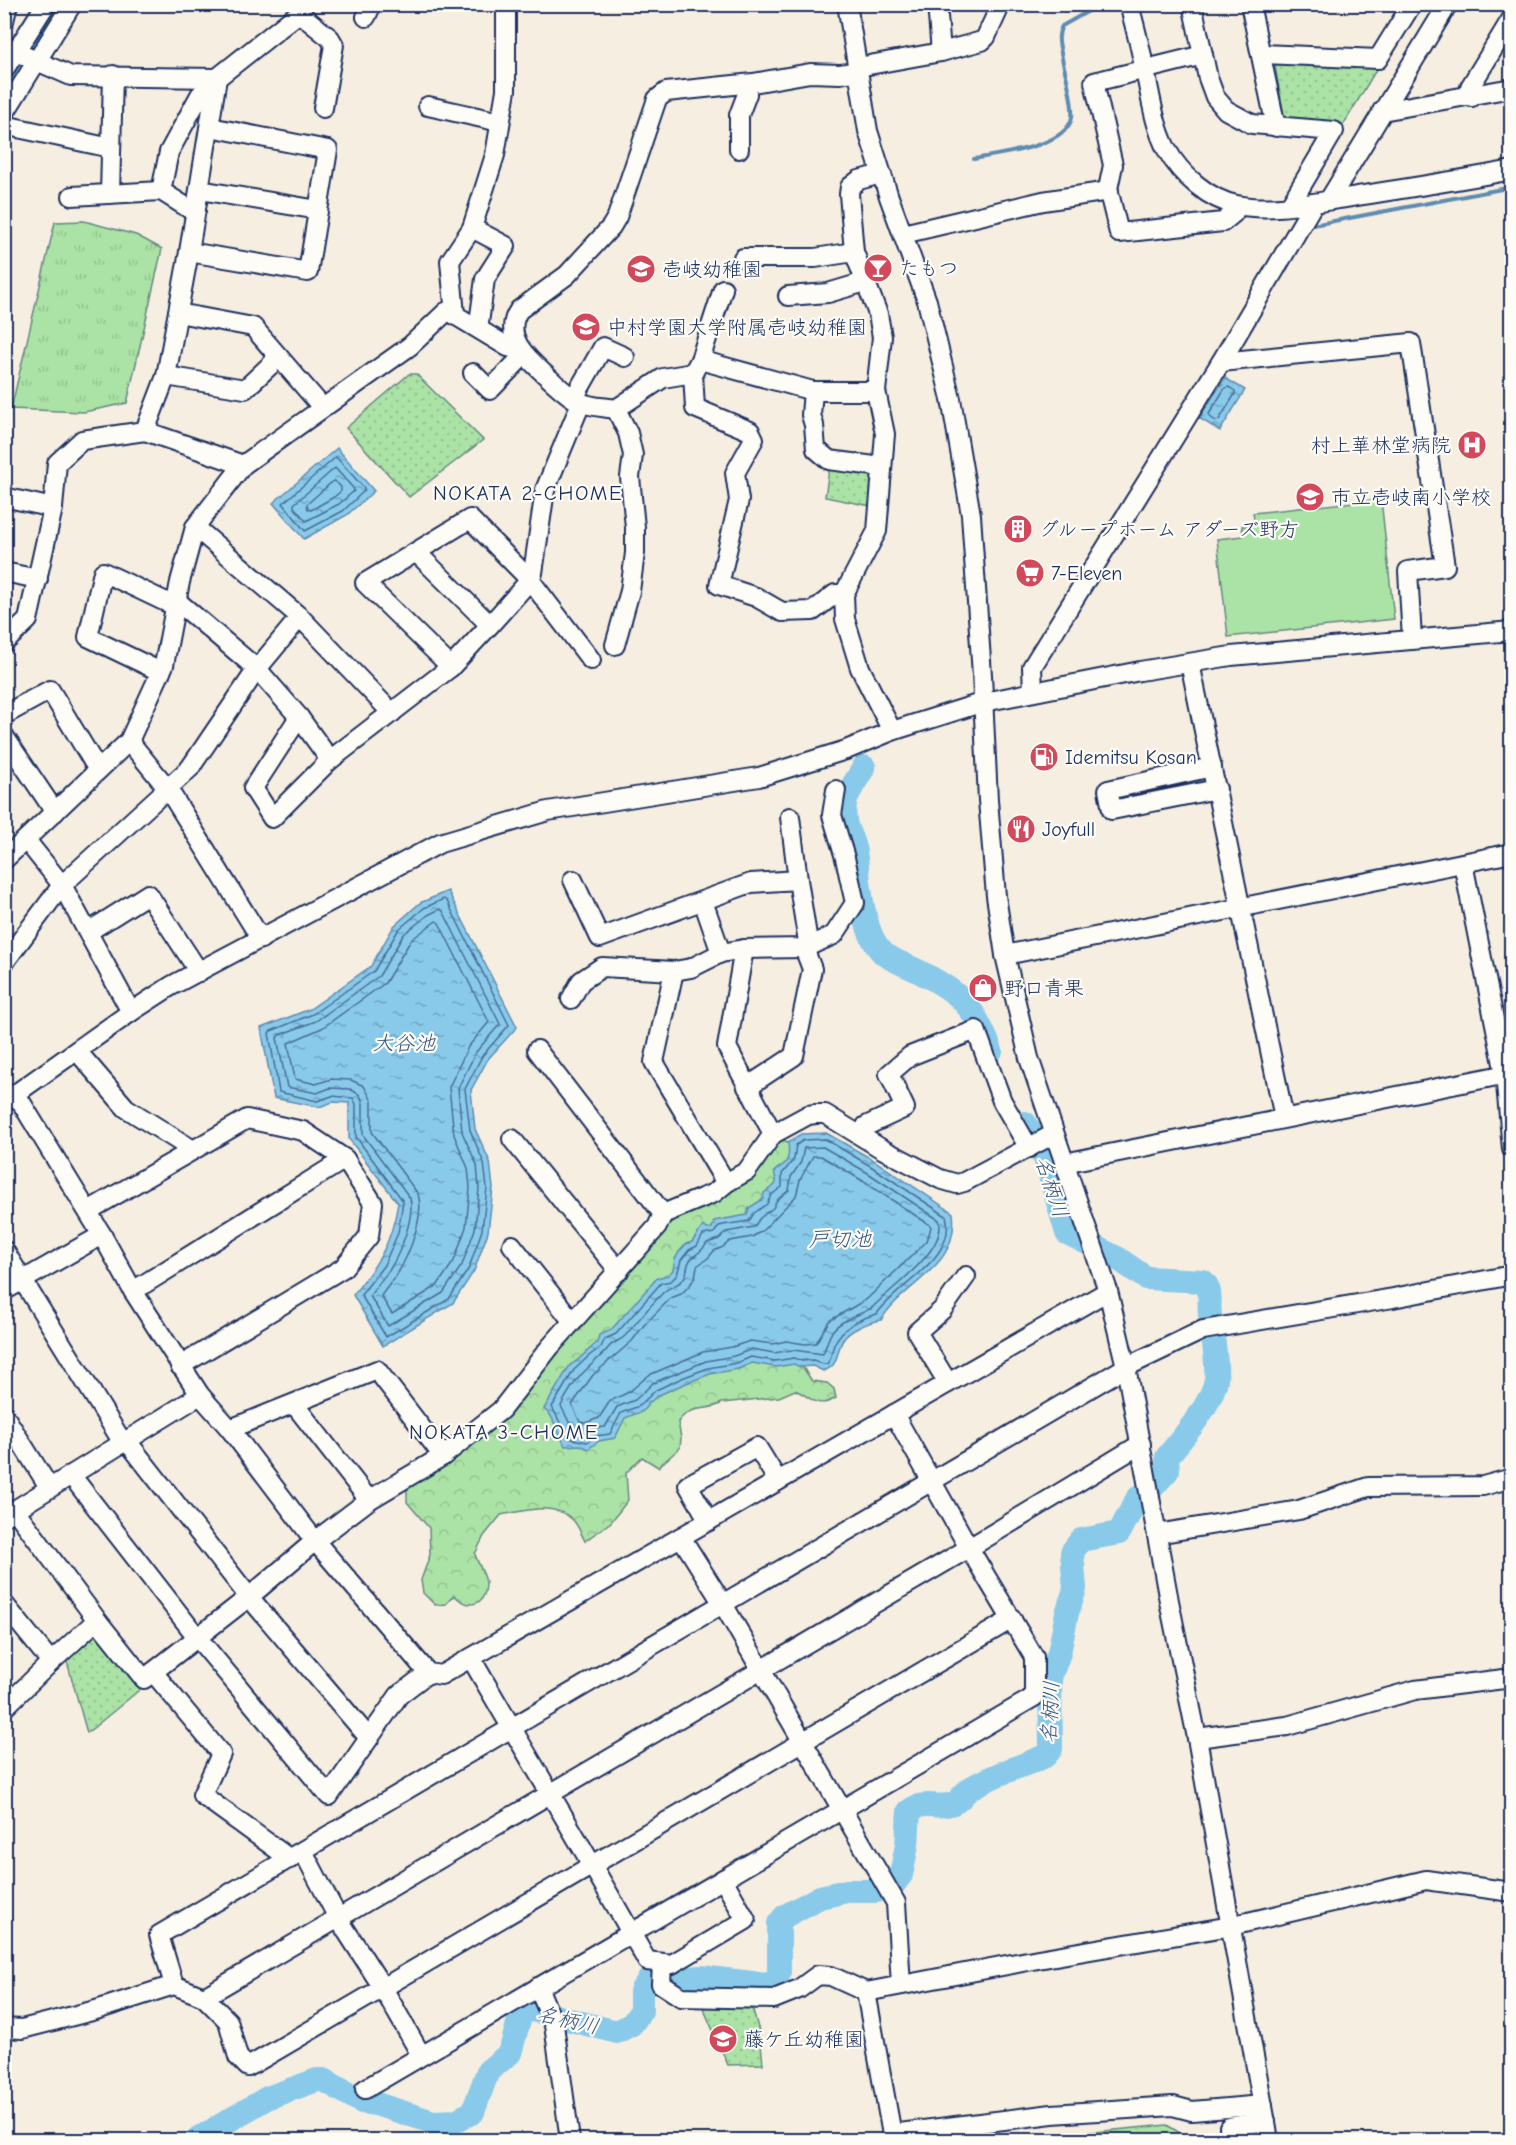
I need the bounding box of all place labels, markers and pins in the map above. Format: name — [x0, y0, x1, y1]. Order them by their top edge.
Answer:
bar icon: たもつ — [862, 252, 894, 284]
school or university icon: 壱岐幼稚園 — [625, 253, 657, 285]
place label: たもつ — [899, 257, 959, 280]
place label: 壱岐幼稚園 — [662, 258, 762, 281]
school or university icon: 中村学園大学附属壱岐幼稚園 — [570, 311, 602, 343]
place label: 中村学園大学附属壱岐幼稚園 — [607, 316, 867, 339]
hospital icon: 村上華林堂病院 — [1456, 429, 1488, 461]
place label: 村上華林堂病院 — [1311, 434, 1451, 457]
school or university icon: 市立壱岐南小学校 — [1294, 481, 1326, 513]
place label: 市立壱岐南小学校 — [1331, 486, 1491, 509]
building icon: グループホーム アダーズ野方 — [1002, 513, 1034, 545]
place label: グループホーム アダーズ野方 — [1039, 518, 1299, 541]
supermarket icon: 7-Eleven — [1014, 557, 1046, 589]
place label: 7-Eleven — [1051, 562, 1122, 585]
fuel station icon: Idemitsu Kosan — [1028, 741, 1060, 773]
place label: Idemitsu Kosan — [1065, 746, 1197, 769]
restaurant icon: Joyfull — [1005, 813, 1037, 845]
place label: Joyfull — [1042, 818, 1095, 841]
shop icon: 野口青果 — [967, 972, 999, 1004]
place label: 野口青果 — [1004, 977, 1084, 1000]
school or university icon: 藤ケ丘幼稚園 — [707, 2023, 739, 2055]
place label: 藤ケ丘幼稚園 — [744, 2028, 864, 2051]

